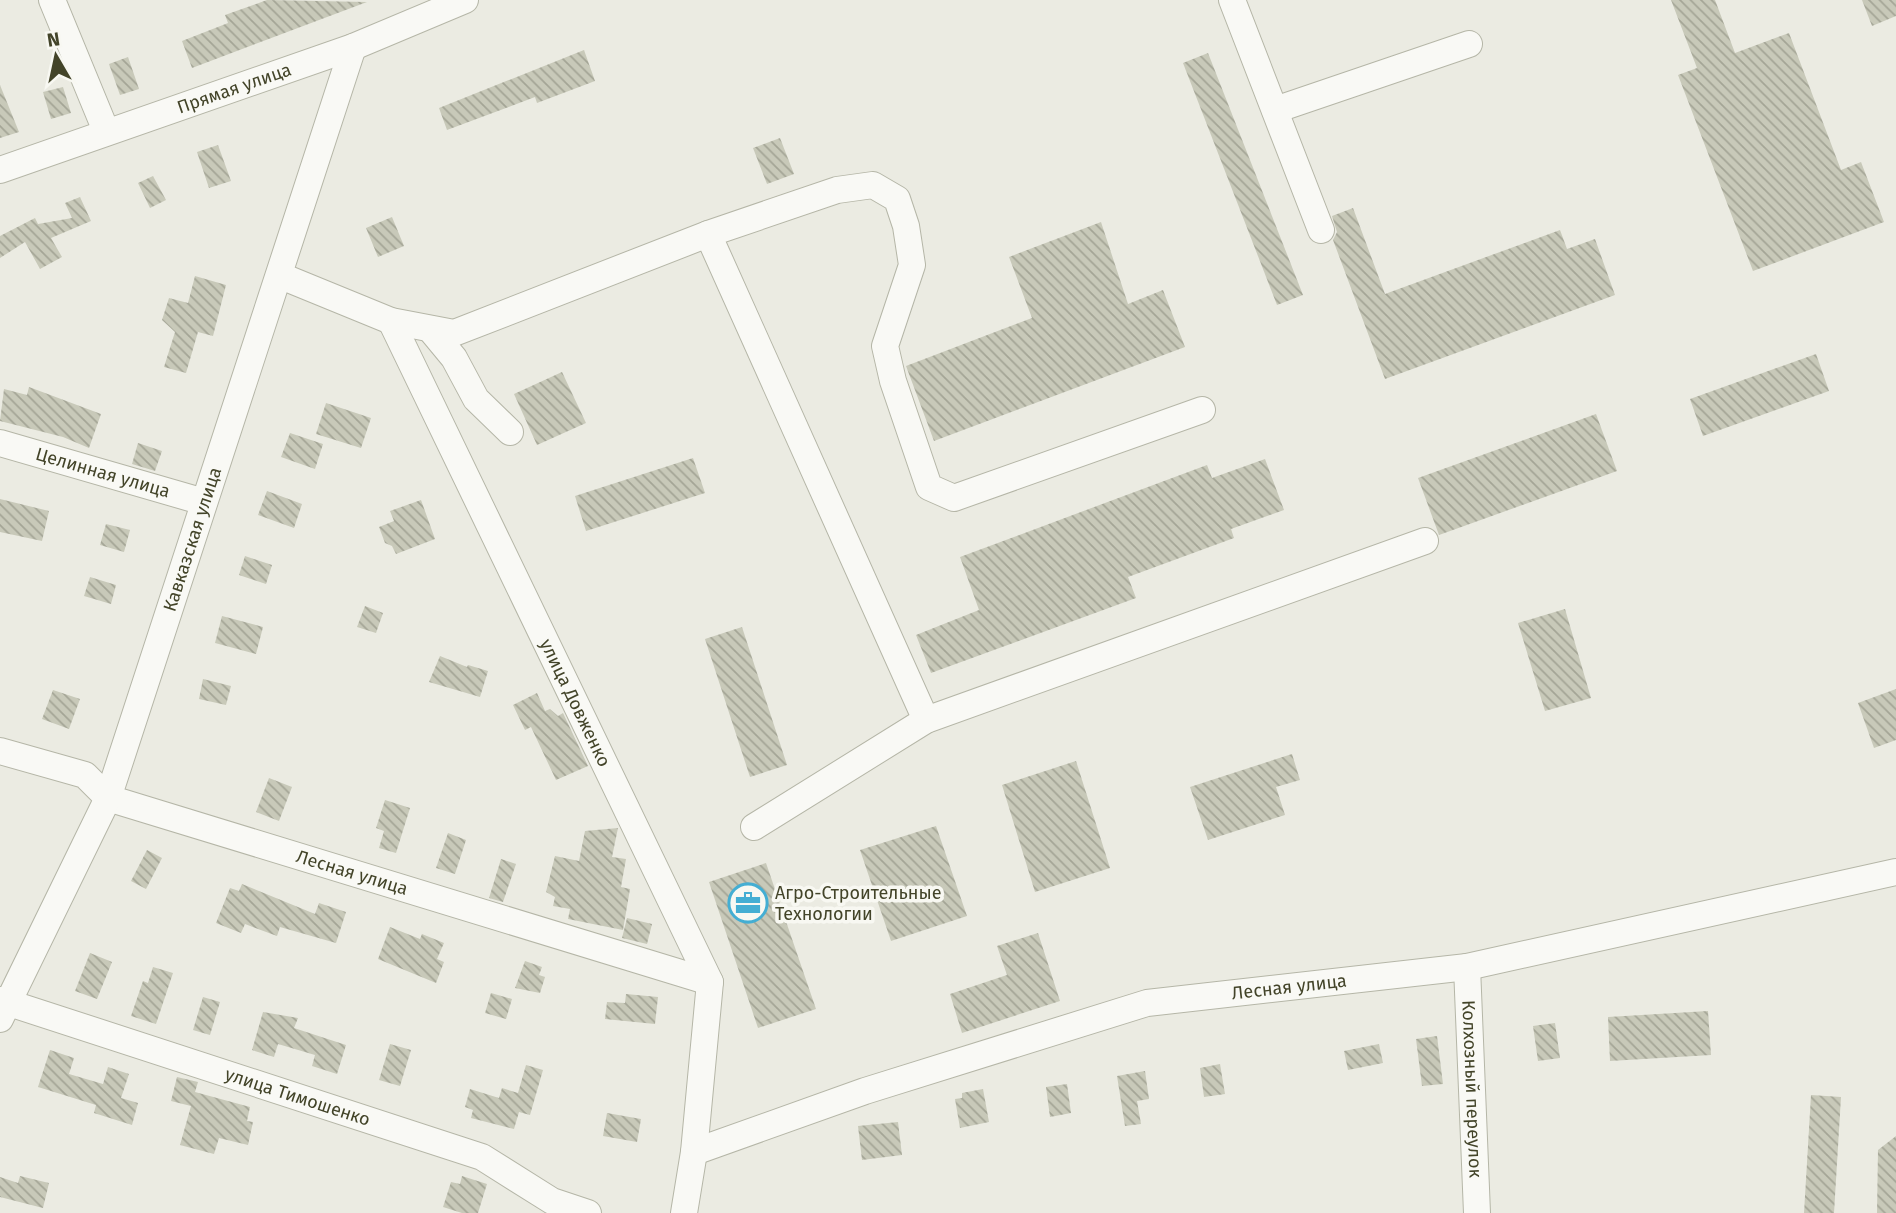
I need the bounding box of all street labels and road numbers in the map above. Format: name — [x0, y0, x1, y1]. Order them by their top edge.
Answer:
street label: Прямая улица — [174, 58, 294, 118]
street label: Целинная улица — [33, 443, 173, 503]
street label: Кавказская улица — [159, 464, 226, 614]
street label: улица Довженко — [535, 635, 615, 770]
street label: Лесная улица — [293, 845, 411, 900]
street label: Лесная улица — [1230, 970, 1348, 1004]
street label: Колхозный переулок — [1457, 1000, 1487, 1179]
street label: улица Тимошенко — [222, 1063, 373, 1131]

